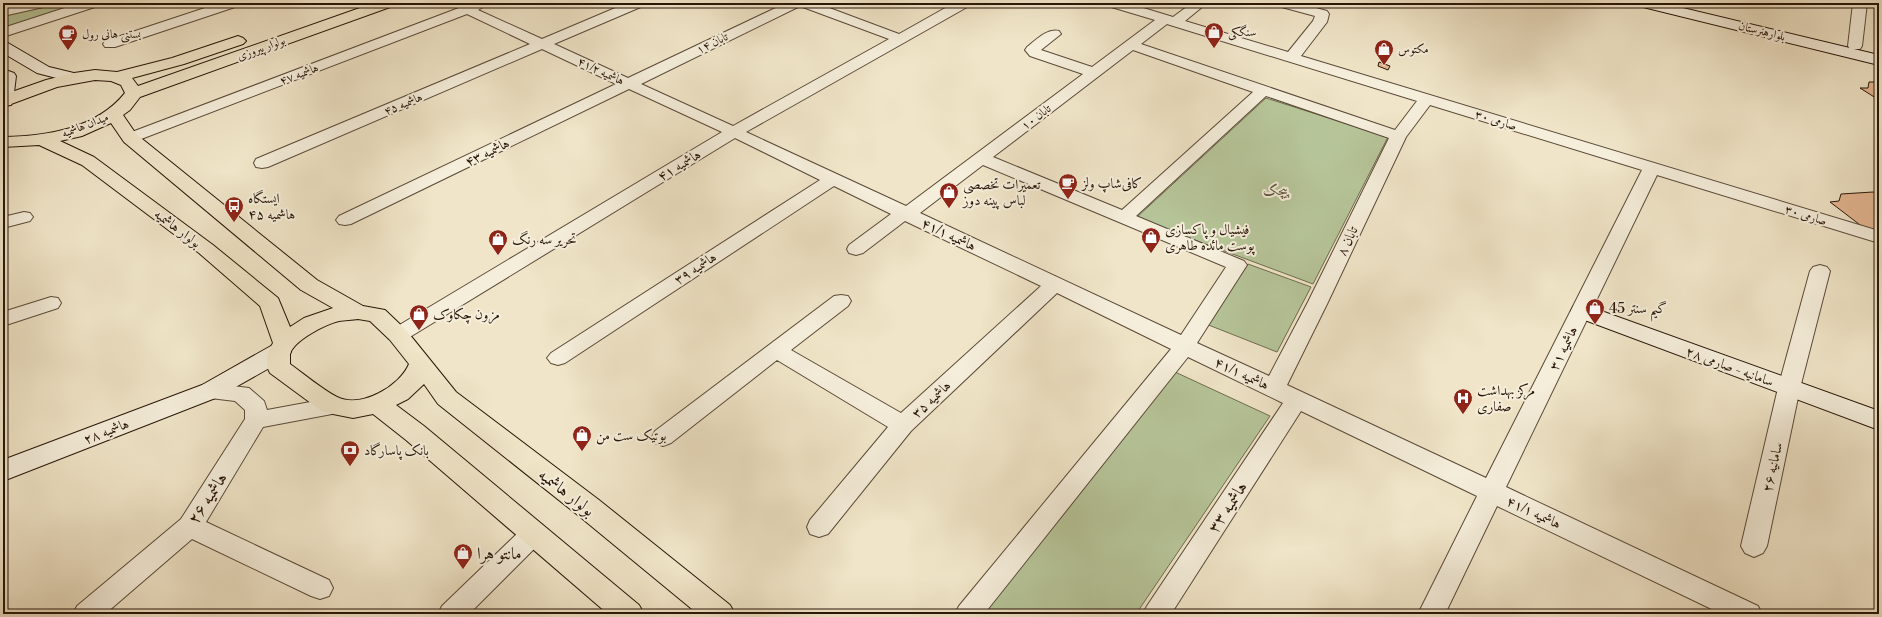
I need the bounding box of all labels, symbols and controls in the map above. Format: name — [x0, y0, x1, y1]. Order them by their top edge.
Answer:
street label: بلوارهنرستان — [1737, 18, 1787, 45]
shop icon: سنگکی — [1203, 21, 1225, 49]
cafe icon: بستنی هانی رول — [57, 23, 79, 51]
place label: سنگکی — [1228, 24, 1256, 41]
place label: بستنی هانی رول — [82, 27, 141, 43]
street label: تابان ۱۴ — [694, 29, 731, 58]
street label: بولوار پیروزی — [235, 33, 288, 65]
shop icon: مکتوس — [1373, 38, 1395, 66]
place label: مکتوس — [1398, 42, 1429, 57]
street label: هاشمیه ۴۱/۲ — [575, 54, 627, 89]
street label: هاشمیه ۴۷ — [278, 60, 321, 89]
street label: هاشمیه ۴۵ — [382, 90, 425, 119]
street label: تابان ۱۰ — [1018, 101, 1055, 133]
street label: صارمی ۳۰ — [1473, 107, 1519, 134]
street label: میدان هاشمیه — [60, 110, 111, 141]
street label: هاشمیه ۴۳ — [462, 134, 513, 171]
street label: هاشمیه ۴۱ — [655, 146, 704, 186]
cafe icon: کافی‌شاپ ولز — [1057, 172, 1079, 200]
place label: کافی‌شاپ ولز — [1080, 175, 1143, 193]
place label: تعمیرات تخصصی لباس پینه دوز — [961, 176, 1041, 210]
shop icon: تعمیرات تخصصی لباس پینه دوز — [938, 181, 960, 209]
park label: پیچک — [1263, 182, 1290, 200]
place label: ایستگاه هاشمیه ۴۵ — [248, 189, 295, 224]
bus stop icon: ایستگاه هاشمیه ۴۵ — [223, 195, 245, 223]
street label: صارمی ۳۰ — [1783, 202, 1829, 229]
street label: بولوار هاشمیه — [150, 205, 205, 253]
street label: هاشمیه ۴۱/۱ — [918, 214, 979, 255]
place label: فیشیال و پاکسازی پوست مائده طاهری — [1165, 221, 1256, 256]
street label: تابان ۸ — [1333, 223, 1363, 259]
shop icon: فیشیال و پاکسازی پوست مائده طاهری — [1140, 226, 1162, 254]
shop icon: تحریر سه رنگ — [487, 228, 509, 256]
place label: تحریر سه رنگ — [512, 230, 577, 249]
street label: هاشمیه ۳۹ — [671, 248, 720, 289]
shop icon: گیم سنتر 45 — [1584, 297, 1606, 325]
place label: گیم سنتر 45 — [1609, 300, 1667, 322]
shop icon: مزون چکاوک — [408, 303, 430, 331]
place label: مزون چکاوک — [433, 306, 500, 324]
street label: هاشمیه ۳۱ — [1545, 323, 1582, 374]
street label: سامانیه - صارمی ۲۸ — [1683, 343, 1776, 391]
street label: هاشمیه ۴۱/۱ — [1211, 353, 1272, 394]
street label: هاشمیه ۳۵ — [908, 377, 955, 422]
place label: مرکز بهداشت صفاری — [1477, 382, 1535, 416]
hospital icon: مرکز بهداشت صفاری — [1452, 387, 1474, 415]
street label: هاشمیه ۲۸ — [81, 415, 132, 449]
shop icon: بوتیک ست من — [571, 424, 593, 452]
place label: بوتیک ست من — [596, 427, 667, 445]
bank icon: بانک پاسارگاد — [339, 439, 361, 467]
street label: سامانیه ۲۶ — [1759, 441, 1787, 494]
place label: بانک پاسارگاد — [364, 442, 429, 461]
street label: بولوار هاشمیه — [534, 464, 599, 522]
street label: هاشمیه ۲۶ — [183, 468, 233, 529]
street label: هاشمیه ۳۳ — [1203, 477, 1253, 538]
street label: هاشمیه ۴۱/۱ — [1503, 492, 1564, 533]
shop icon: مانتو هرا — [452, 542, 474, 570]
place label: مانتو هرا — [477, 543, 522, 565]

